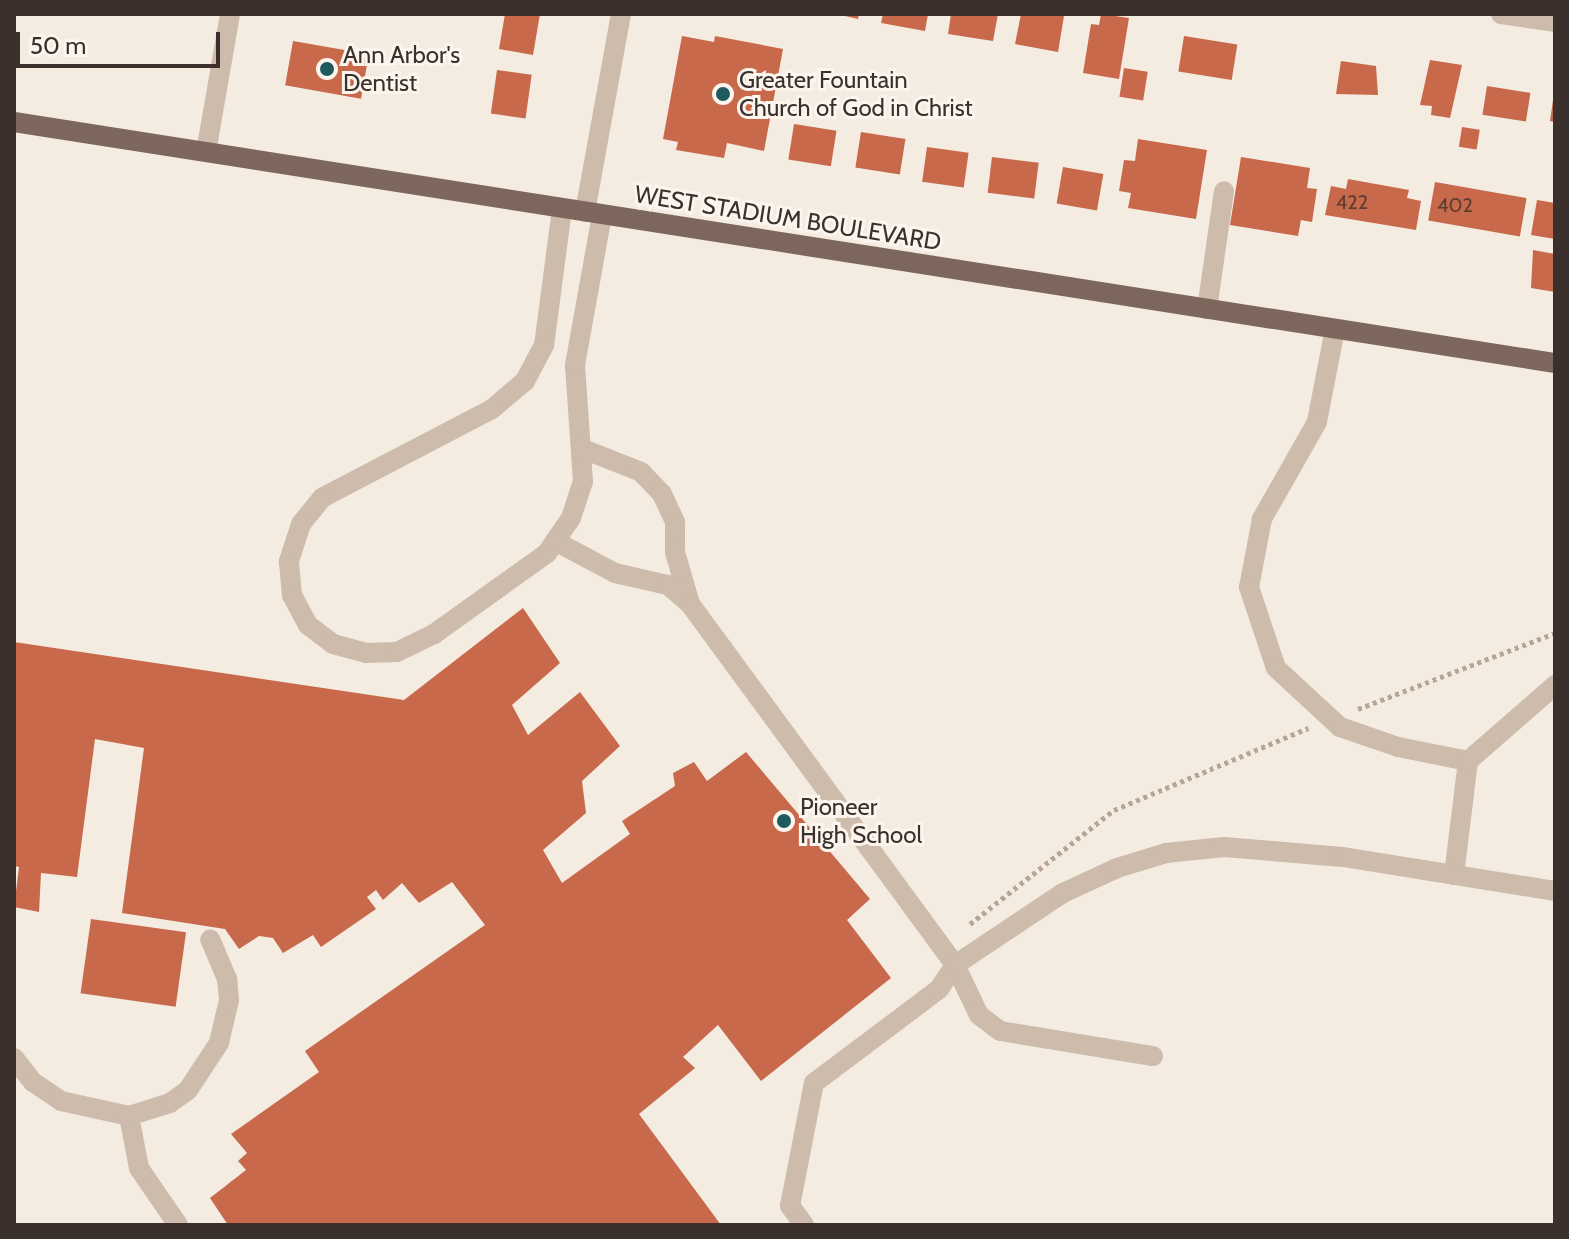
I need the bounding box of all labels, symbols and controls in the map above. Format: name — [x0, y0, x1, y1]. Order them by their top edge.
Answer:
scale bar — [20, 16, 224, 66]
text: 50 m — [30, 31, 86, 60]
place label: Ann Arbor's Dentist — [343, 41, 460, 97]
marker: Ann Arbor's Dentist — [318, 60, 336, 78]
place label: Greater Fountain Church of God in Christ — [739, 66, 973, 122]
marker: Greater Fountain Church of God in Christ — [714, 85, 732, 103]
street label: WEST STADIUM BOULEVARD — [633, 180, 943, 256]
house number: 422 — [1336, 190, 1368, 214]
house number: 402 — [1437, 193, 1473, 217]
place label: Pioneer High School — [800, 793, 922, 849]
marker: Pioneer High School — [775, 812, 793, 830]

